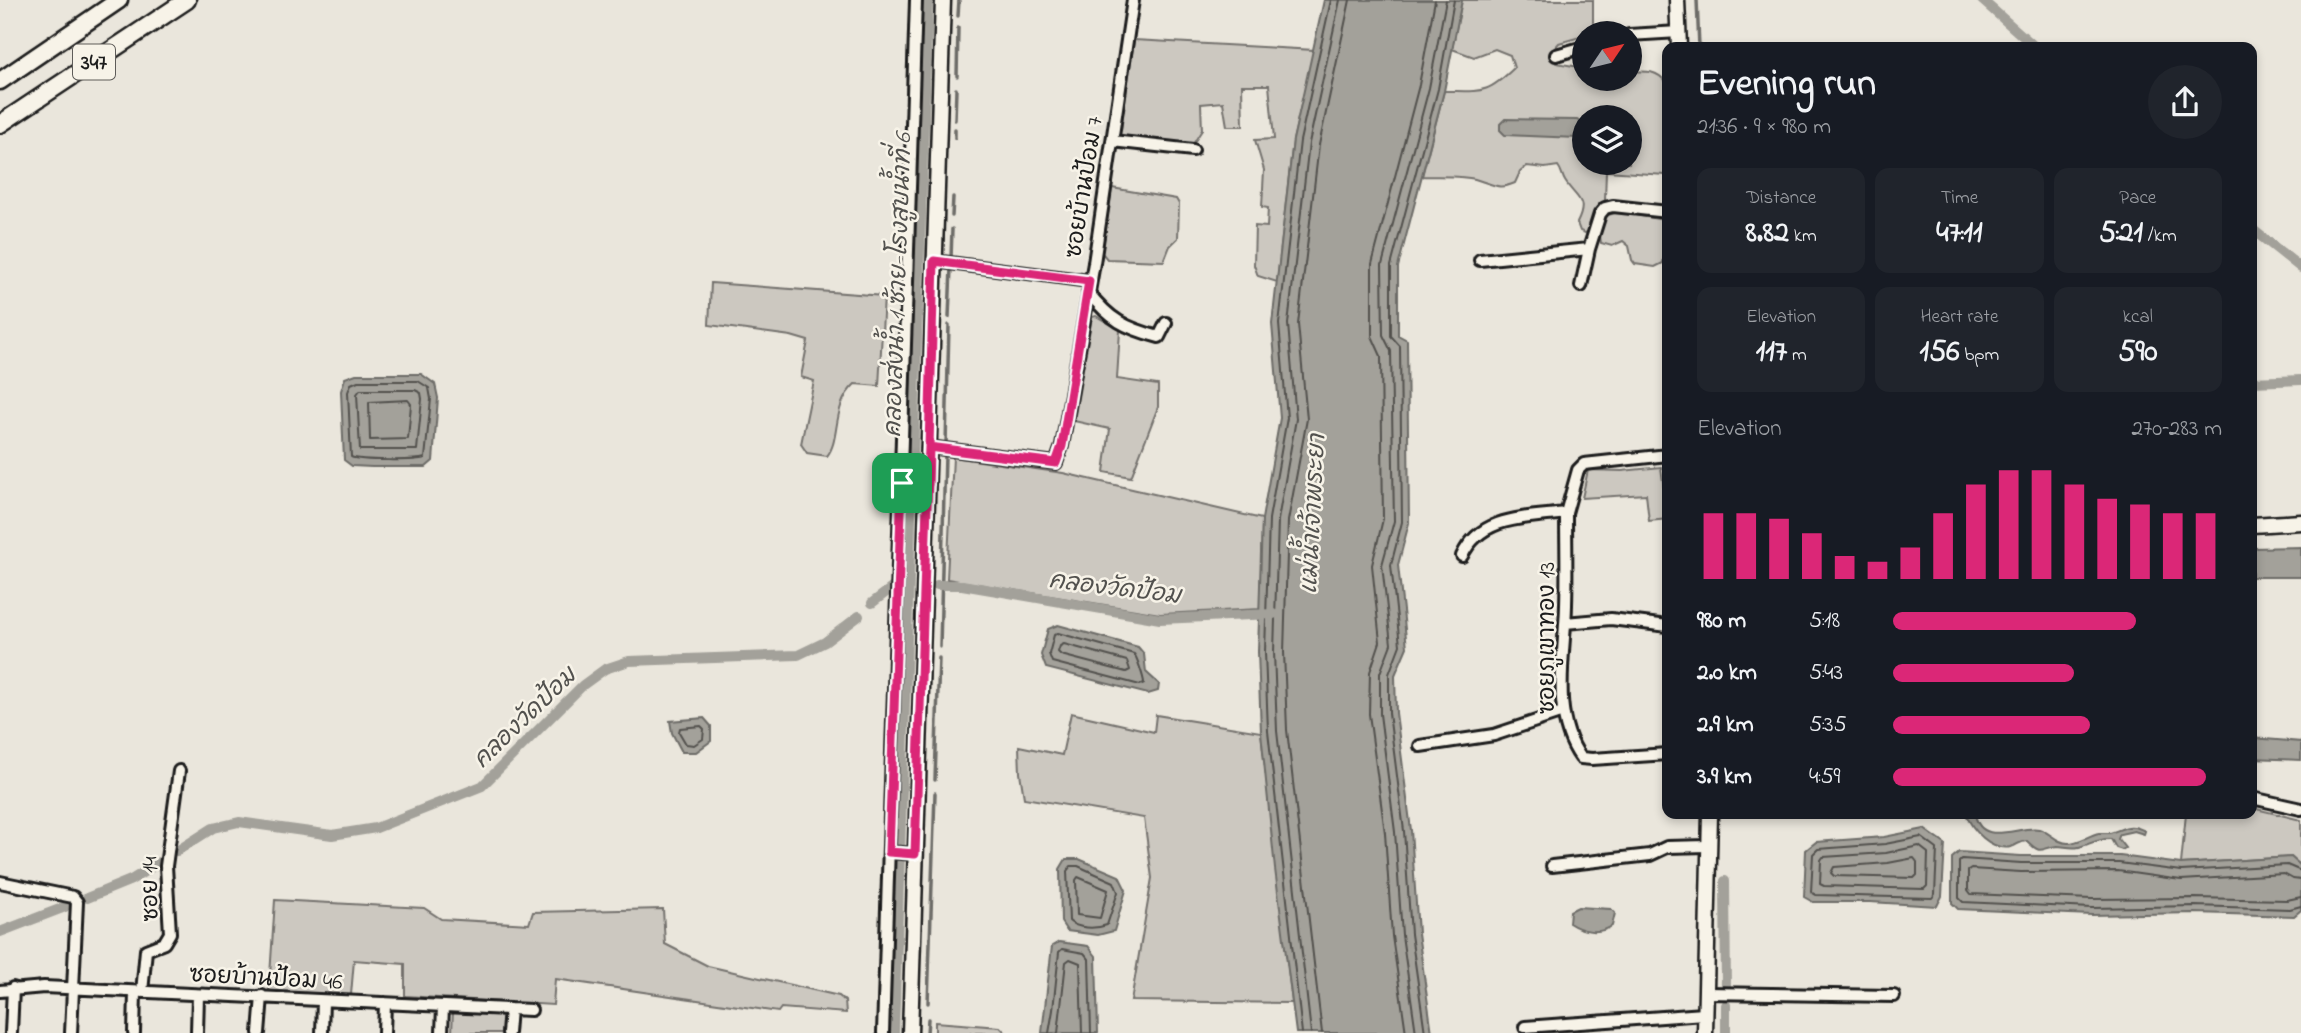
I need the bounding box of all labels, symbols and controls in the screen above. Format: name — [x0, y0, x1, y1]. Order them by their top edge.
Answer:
north arrow — [1572, 21, 1642, 91]
map controls — [1572, 21, 1642, 175]
road number: 347 — [73, 44, 115, 80]
text: Evening run — [1697, 57, 1876, 113]
button: share — [2148, 65, 2222, 139]
button: layers — [1572, 105, 1642, 175]
text: 21:36 · 9 × 980 m — [1697, 111, 1831, 144]
street label: ซอยบ้านป้อม 7 — [1057, 113, 1113, 261]
water label: คลองส่งน้ำ 1 ซ้าย-โรงสูบน้ำที่ 6 — [870, 129, 922, 438]
text: Distance — [1746, 185, 1816, 212]
text: Time — [1941, 185, 1978, 212]
text: Pace — [2119, 185, 2156, 212]
text: 8.82 — [1745, 212, 1789, 256]
text: 47:11 — [1936, 212, 1983, 256]
text: 5:21 — [2099, 212, 2143, 256]
text: km — [1789, 223, 1817, 250]
text: /km — [2143, 223, 2177, 250]
text: Elevation — [1746, 304, 1816, 331]
text: Heart rate — [1921, 304, 1998, 331]
text: kcal — [2123, 304, 2153, 331]
text: 117 — [1756, 331, 1787, 375]
text: 156 — [1920, 331, 1960, 375]
text: 590 — [2118, 331, 2157, 375]
text: m — [1787, 342, 1807, 369]
text: bpm — [1960, 342, 1999, 369]
text: Elevation — [1697, 413, 1782, 446]
text: 270–283 m — [2131, 413, 2222, 446]
water label: แม่น้ำเจ้าพระยา — [1286, 431, 1336, 595]
pin — [872, 453, 932, 513]
icon: arrive — [883, 464, 921, 502]
street label: ซอยภูเขาทอง 13 — [1532, 562, 1565, 714]
water label: คลองวัดป้อม — [1047, 564, 1184, 615]
text: 980 m — [1697, 605, 1746, 638]
text: 5:18 — [1809, 605, 1840, 638]
text: 2.0 km — [1697, 657, 1757, 690]
text: 5:43 — [1809, 657, 1843, 690]
water label: คลองวัดป้อม — [466, 659, 587, 777]
text: 2.9 km — [1697, 709, 1754, 742]
text: 5:35 — [1809, 709, 1847, 742]
text: 3.9 km — [1697, 761, 1752, 794]
text: 4:59 — [1809, 761, 1841, 794]
street label: ซอย 14 — [134, 855, 169, 922]
street label: ซอยบ้านป้อม 46 — [188, 958, 343, 1000]

